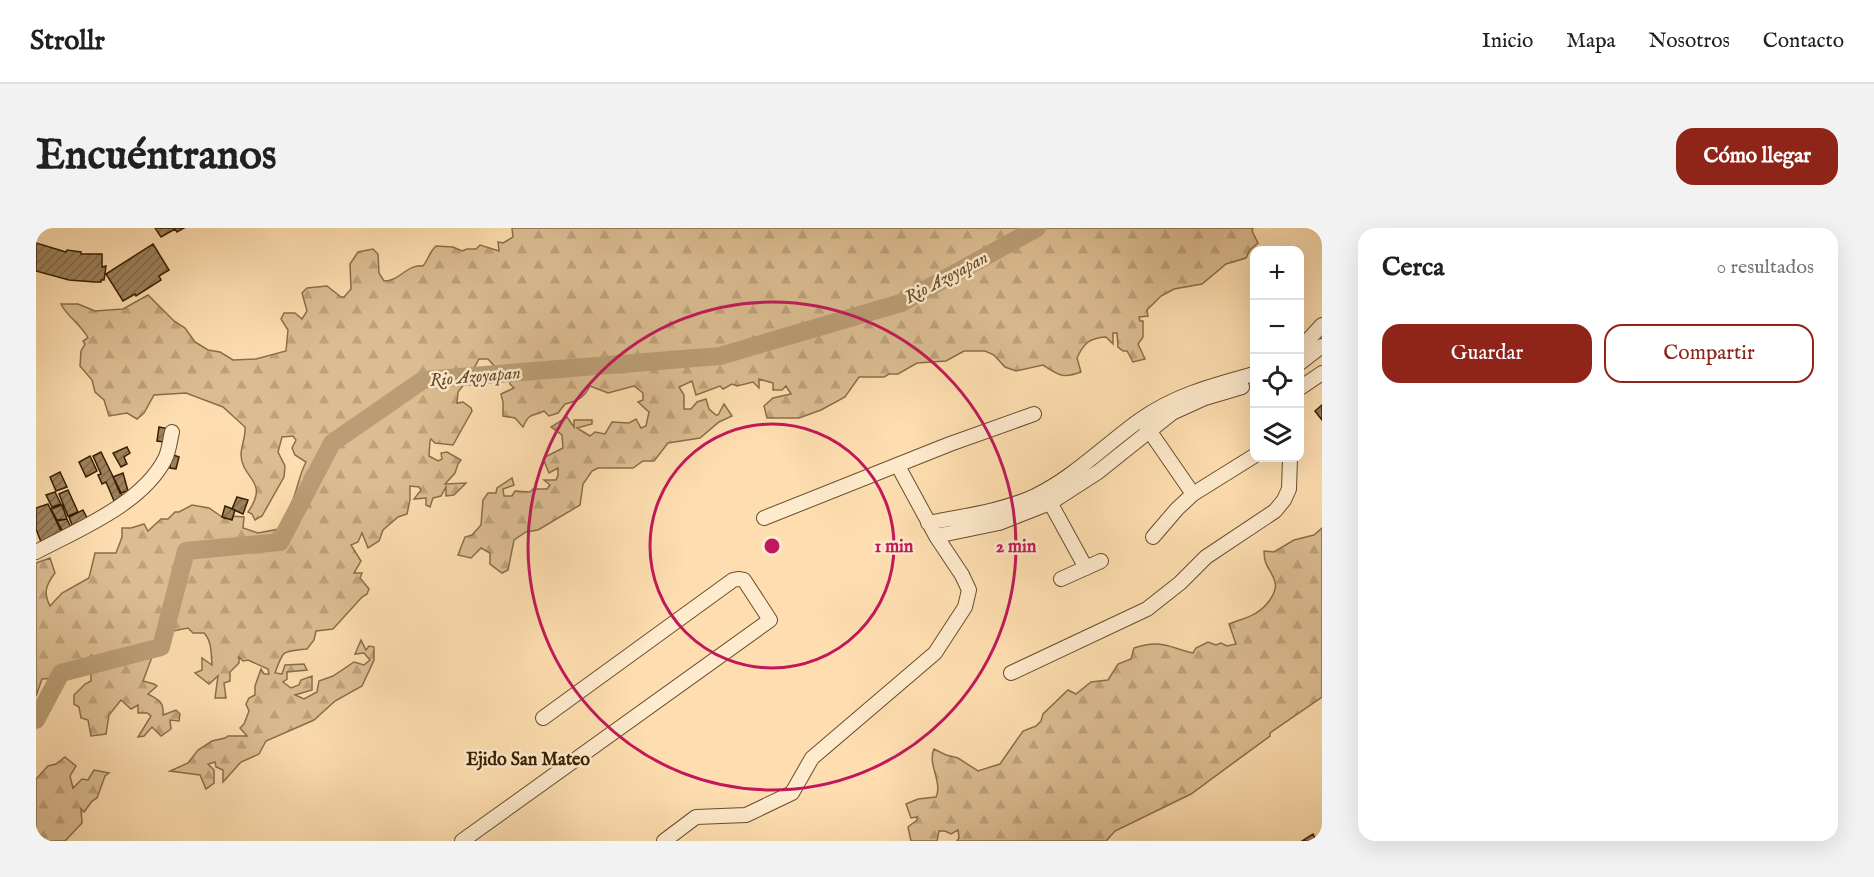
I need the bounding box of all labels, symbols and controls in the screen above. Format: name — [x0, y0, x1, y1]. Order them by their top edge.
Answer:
text: Strollr — [30, 24, 105, 59]
text: Inicio — [1482, 28, 1533, 55]
text: Mapa — [1566, 28, 1616, 55]
text: Nosotros — [1649, 28, 1730, 55]
text: Contacto — [1763, 28, 1844, 55]
button: Cómo llegar — [1676, 128, 1838, 185]
text: Encuéntranos — [36, 130, 277, 183]
map controls — [1250, 246, 1304, 462]
button: + — [1250, 246, 1304, 300]
water label: Rio Azoyapan — [901, 247, 992, 310]
text: Cerca — [1382, 251, 1444, 284]
text: 0 resultados — [1716, 255, 1814, 280]
button: − — [1250, 300, 1304, 354]
button: Guardar — [1382, 324, 1592, 383]
button: Compartir — [1604, 324, 1814, 383]
button: locate — [1250, 354, 1304, 408]
water label: Rio Azoyapan — [429, 362, 522, 393]
button: layers — [1250, 408, 1304, 462]
centre of rings — [762, 536, 782, 556]
text: 1 min — [875, 536, 914, 559]
text: 2 min — [996, 536, 1037, 559]
district label: Ejido San Mateo — [466, 749, 590, 772]

